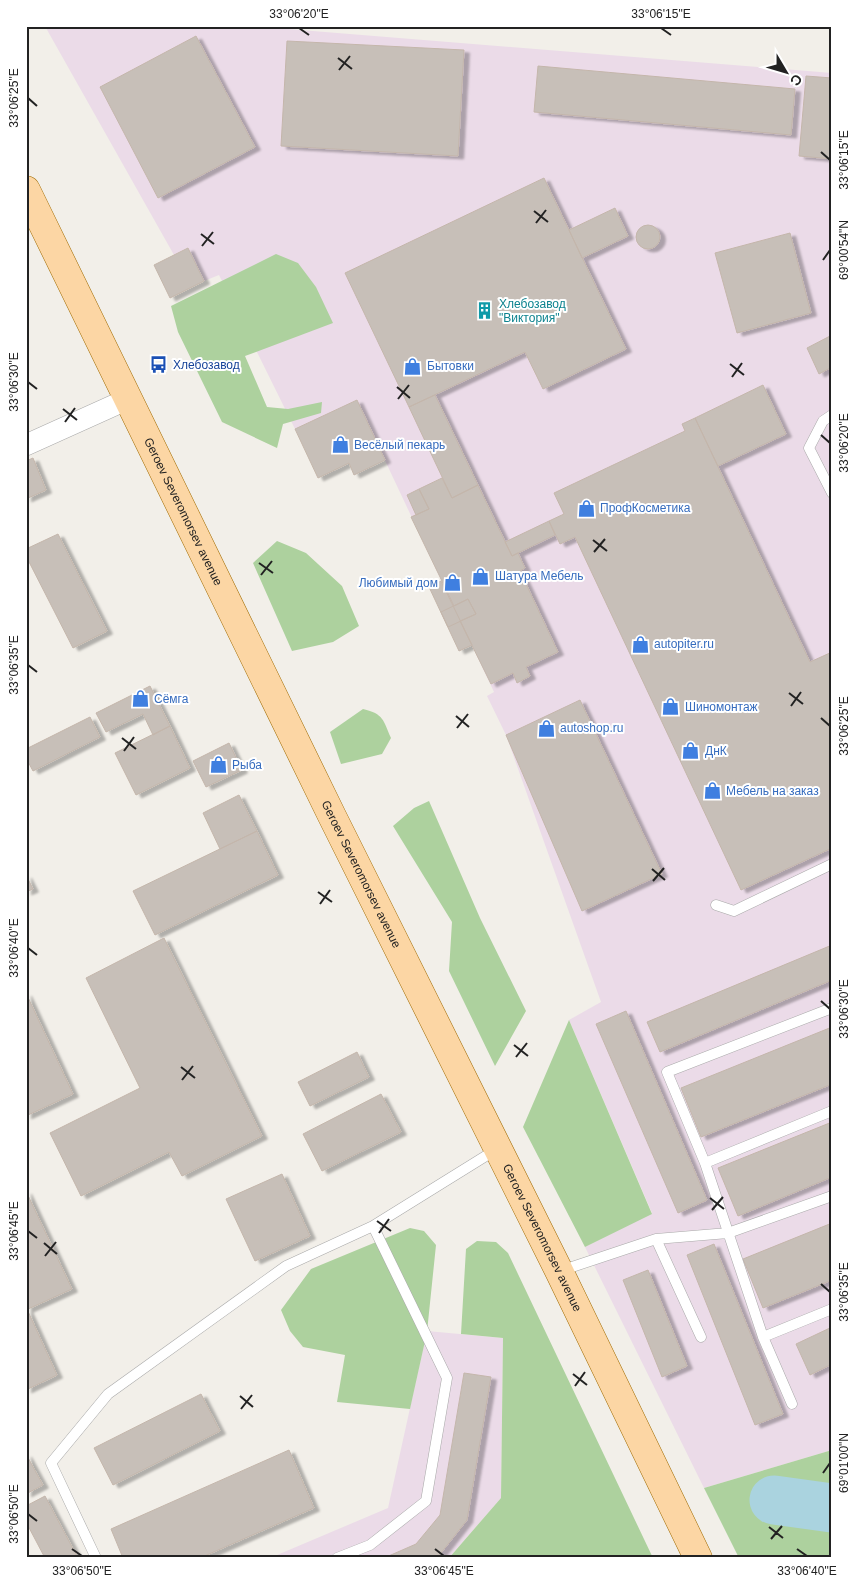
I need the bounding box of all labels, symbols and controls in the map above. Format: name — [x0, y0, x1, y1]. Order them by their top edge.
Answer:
text: 33°06'20"E — [269, 7, 329, 21]
text: 33°06'15"E — [631, 7, 691, 21]
north arrow — [760, 48, 810, 98]
text: 33°06'25"E — [7, 68, 21, 128]
text: С — [787, 71, 806, 89]
text: 33°06'15"E — [837, 130, 851, 190]
text: 69°00'54"N — [837, 220, 851, 280]
place label: Хлебозавод "Виктория" — [499, 297, 566, 325]
building icon: Хлебозавод "Виктория" — [475, 301, 495, 321]
text: 33°06'30"E — [7, 352, 21, 412]
bus stop icon: Хлебозавод — [149, 355, 169, 375]
shop icon: Бытовки — [403, 356, 423, 376]
place label: Хлебозавод — [173, 358, 240, 372]
place label: Бытовки — [427, 359, 474, 373]
text: 33°06'20"E — [837, 413, 851, 473]
street label: Geroev Severomorsev avenue — [141, 435, 225, 588]
shop icon: Весёлый пекарь — [330, 435, 350, 455]
place label: Весёлый пекарь — [354, 438, 445, 452]
shop icon: ПрофКосметика — [576, 498, 596, 518]
place label: ПрофКосметика — [600, 501, 691, 515]
shop icon: Шатура Мебель — [471, 566, 491, 586]
place label: Шатура Мебель — [495, 569, 584, 583]
shop icon: Любимый дом — [442, 573, 462, 593]
place label: Любимый дом — [359, 576, 438, 590]
shop icon: autopiter.ru — [630, 634, 650, 654]
text: 33°06'35"E — [7, 635, 21, 695]
place label: autopiter.ru — [654, 637, 714, 651]
shop icon: Сёмга — [130, 689, 150, 709]
place label: Сёмга — [154, 692, 189, 706]
text: 33°06'25"E — [837, 696, 851, 756]
shop icon: Шиномонтаж — [661, 697, 681, 717]
place label: Шиномонтаж — [685, 700, 758, 714]
shop icon: autoshop.ru — [536, 718, 556, 738]
place label: autoshop.ru — [560, 721, 623, 735]
shop icon: ДнК — [681, 741, 701, 761]
place label: ДнК — [705, 744, 727, 758]
shop icon: Рыба — [208, 755, 228, 775]
place label: Рыба — [232, 758, 262, 772]
shop icon: Мебель на заказ — [702, 781, 722, 801]
place label: Мебель на заказ — [726, 784, 819, 798]
street label: Geroev Severomorsev avenue — [319, 798, 404, 951]
text: 33°06'40"E — [7, 918, 21, 978]
text: 33°06'30"E — [837, 979, 851, 1039]
street label: Geroev Severomorsev avenue — [500, 1162, 585, 1314]
text: 33°06'45"E — [7, 1201, 21, 1261]
text: 33°06'35"E — [837, 1262, 851, 1322]
text: 69°01'00"N — [837, 1433, 851, 1493]
text: 33°06'50"E — [7, 1484, 21, 1544]
text: 33°06'50"E — [52, 1564, 112, 1578]
text: 33°06'45"E — [414, 1564, 474, 1578]
text: 33°06'40"E — [777, 1564, 837, 1578]

